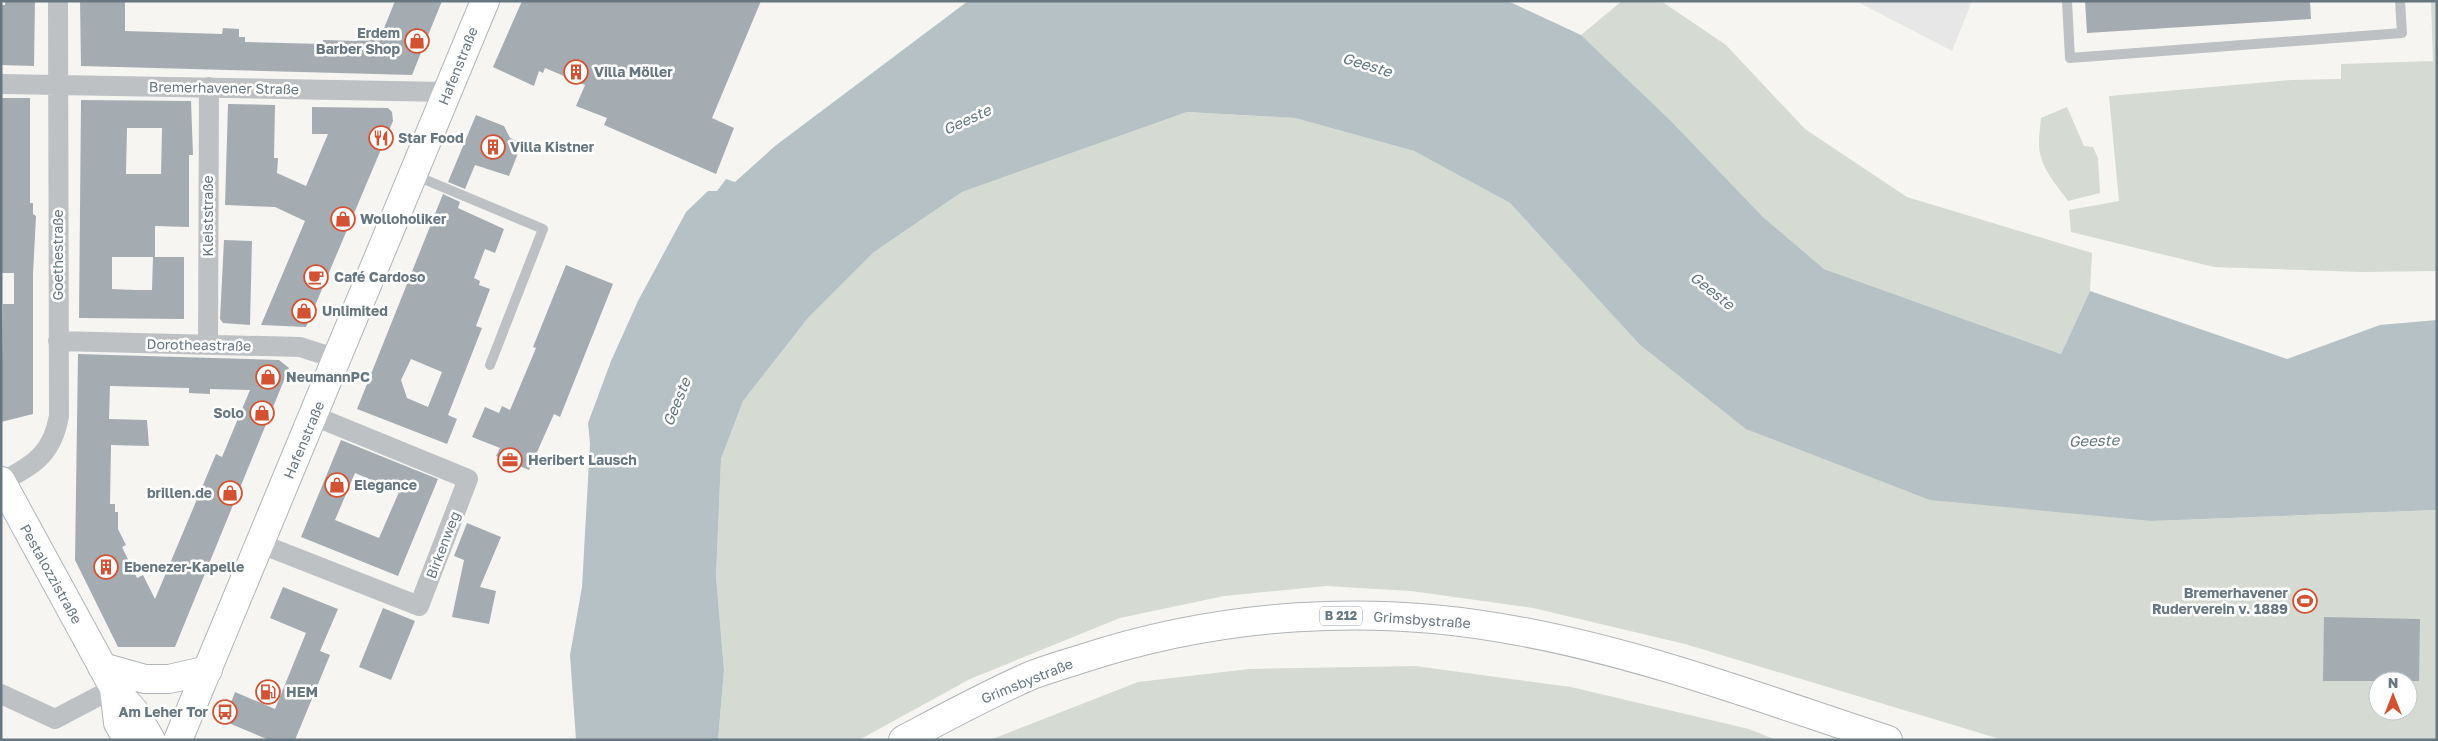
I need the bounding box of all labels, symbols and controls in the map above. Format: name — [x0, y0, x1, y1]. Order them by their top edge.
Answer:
place label: Erdem Barber Shop — [316, 24, 400, 57]
street label: Hafenstraße — [434, 24, 481, 107]
shop icon: Erdem Barber Shop — [404, 28, 430, 54]
water label: Geeste — [1340, 48, 1395, 80]
building icon: Villa Möller — [563, 59, 589, 85]
place label: Villa Möller — [594, 63, 673, 80]
street label: Bremerhavener Straße — [149, 78, 299, 97]
water label: Geeste — [940, 100, 994, 138]
restaurant icon: Star Food — [368, 125, 394, 151]
place label: Star Food — [398, 129, 464, 146]
building icon: Villa Kistner — [480, 134, 506, 160]
place label: Villa Kistner — [510, 138, 595, 155]
street label: Kleiststraße — [199, 175, 216, 257]
shop icon: Wolloholiker — [330, 206, 356, 232]
street label: Goethestraße — [49, 209, 66, 301]
place label: Wolloholiker — [360, 210, 447, 227]
cafe icon: Café Cardoso — [303, 264, 329, 290]
place label: Café Cardoso — [334, 268, 425, 285]
water label: Geeste — [1687, 268, 1739, 314]
shop icon: Unlimited — [291, 298, 317, 324]
place label: Unlimited — [322, 302, 388, 319]
street label: Dorotheastraße — [147, 335, 251, 354]
shop icon: NeumannPC — [255, 364, 281, 390]
place label: NeumannPC — [286, 368, 370, 385]
water label: Geeste — [658, 374, 694, 428]
street label: Hafenstraße — [280, 398, 328, 481]
shop icon: Solo — [249, 400, 275, 426]
place label: Solo — [213, 404, 244, 421]
water label: Geeste — [2068, 430, 2121, 450]
office icon: Heribert Lausch — [497, 447, 523, 473]
place label: Heribert Lausch — [528, 451, 637, 468]
shop icon: Elegance — [324, 472, 350, 498]
place label: Elegance — [354, 476, 417, 493]
shop icon: brillen.de — [217, 480, 243, 506]
place label: brillen.de — [147, 484, 212, 501]
street label: Birkenweg — [422, 509, 463, 581]
street label: Pestalozzistraße — [17, 521, 86, 627]
building icon: Ebenezer-Kapelle — [93, 554, 119, 580]
place label: Ebenezer-Kapelle — [124, 558, 244, 575]
place label: Bremerhavener Ruderverein v. 1889 — [2152, 584, 2289, 617]
sports icon: Bremerhavener Ruderverein v. 1889 — [2292, 588, 2318, 614]
road number: B 212 — [1320, 606, 1362, 626]
street label: Grimsbystraße — [1373, 608, 1471, 631]
street label: Grimsbystraße — [978, 654, 1075, 707]
north arrow — [2368, 671, 2418, 721]
text: N — [2388, 674, 2398, 691]
fuel station icon: HEM — [255, 679, 281, 705]
place label: HEM — [286, 683, 318, 700]
bus stop icon: Am Leher Tor — [212, 699, 238, 725]
place label: Am Leher Tor — [119, 703, 209, 720]

